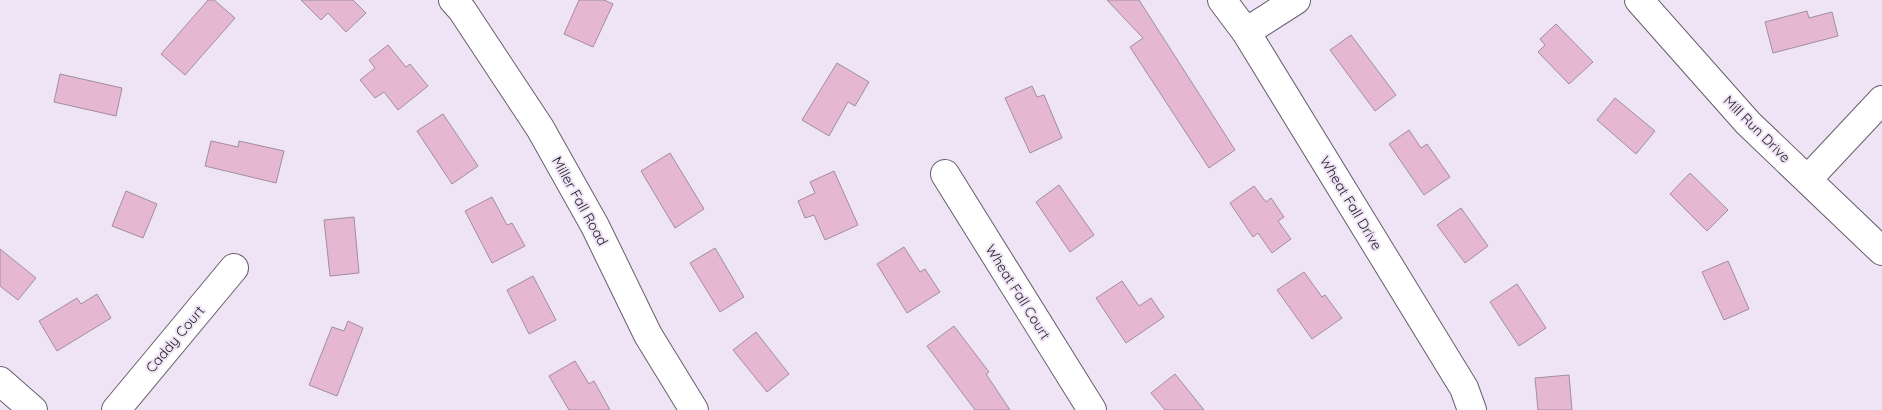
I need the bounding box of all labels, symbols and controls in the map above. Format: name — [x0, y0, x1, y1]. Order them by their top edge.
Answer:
street label: Mill Run Drive — [1720, 92, 1794, 166]
street label: Miller Fall Road — [548, 153, 612, 249]
street label: Wheat Fall Drive — [1316, 153, 1386, 253]
street label: Wheat Fall Court — [982, 241, 1055, 343]
street label: Caddy Court — [142, 302, 208, 376]

